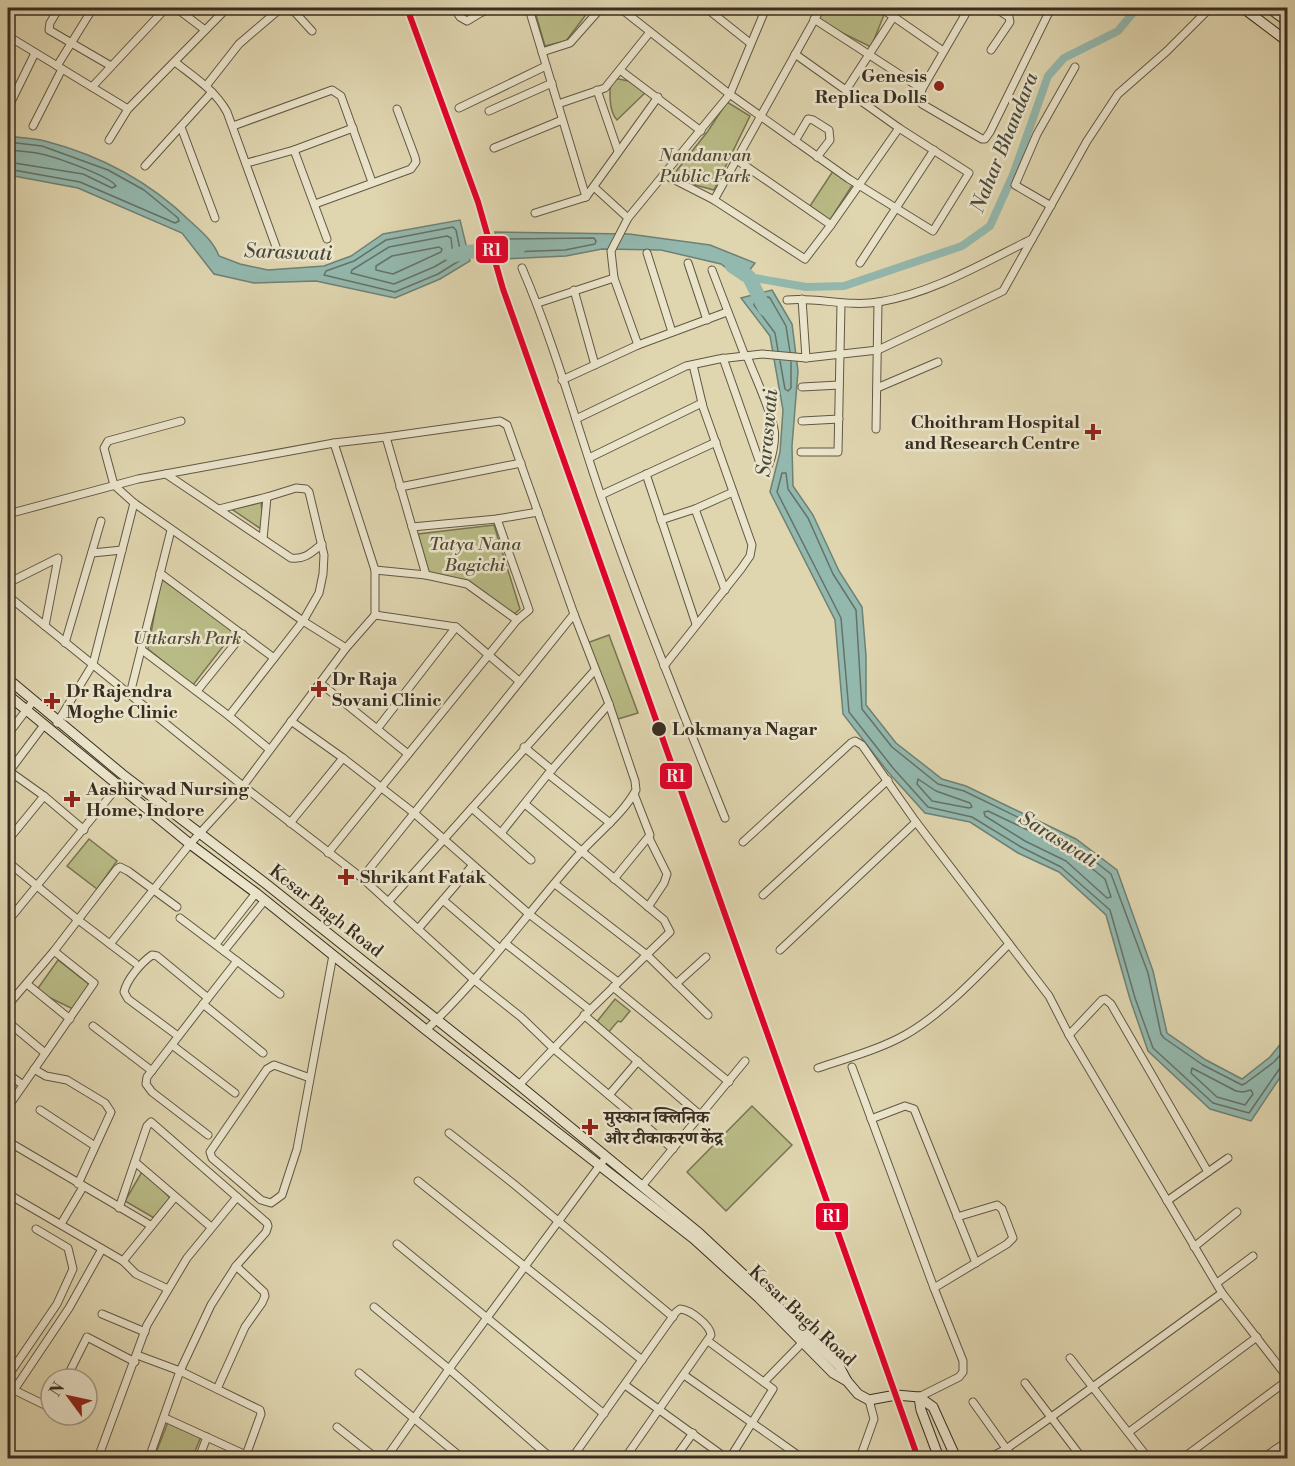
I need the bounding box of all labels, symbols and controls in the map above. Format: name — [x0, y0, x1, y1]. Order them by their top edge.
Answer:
place label: Genesis Replica Dolls — [815, 65, 927, 109]
water label: Nahar Bhandara — [965, 68, 1045, 218]
marker: Genesis Replica Dolls — [932, 79, 946, 93]
park label: Nandanvan Public Park — [658, 144, 752, 188]
line badge: R1 — [475, 235, 509, 264]
water label: Saraswati — [243, 239, 333, 267]
text: R1 — [482, 241, 502, 261]
water label: Saraswati — [752, 387, 784, 478]
place label: Choithram Hospital and Research Centre — [904, 411, 1080, 455]
marker: Choithram Hospital and Research Centre — [1084, 423, 1102, 441]
park label: Tatya Nana Bagichi — [429, 533, 522, 577]
park label: Uttkarsh Park — [132, 627, 242, 650]
place label: Dr Raja Sovani Clinic — [332, 668, 442, 712]
place label: Dr Rajendra Moghe Clinic — [66, 680, 178, 724]
marker: Dr Raja Sovani Clinic — [310, 680, 328, 698]
marker: Dr Rajendra Moghe Clinic — [43, 692, 61, 710]
place label: Lokmanya Nagar — [672, 718, 818, 741]
marker: Lokmanya Nagar — [650, 720, 668, 738]
line badge: R1 — [659, 762, 693, 790]
text: R1 — [666, 767, 686, 787]
place label: Aashirwad Nursing Home, Indore — [85, 778, 249, 822]
marker: Aashirwad Nursing Home, Indore — [63, 790, 81, 808]
water label: Saraswati — [1014, 806, 1103, 874]
street label: Kesar Bagh Road — [265, 859, 388, 963]
place label: Shrikant Fatak — [360, 866, 487, 889]
marker: Shrikant Fatak — [337, 868, 355, 886]
place label: मुस्कान क्लिनिक और टीकाकरण केंद्र — [602, 1106, 725, 1150]
marker: मुस्कान क्लिनिक और टीकाकरण केंद्र — [581, 1118, 599, 1136]
line badge: R1 — [815, 1202, 849, 1231]
text: R1 — [822, 1207, 842, 1227]
street label: Kesar Bagh Road — [744, 1261, 861, 1372]
north arrow — [39, 1367, 99, 1427]
text: N — [45, 1378, 69, 1400]

